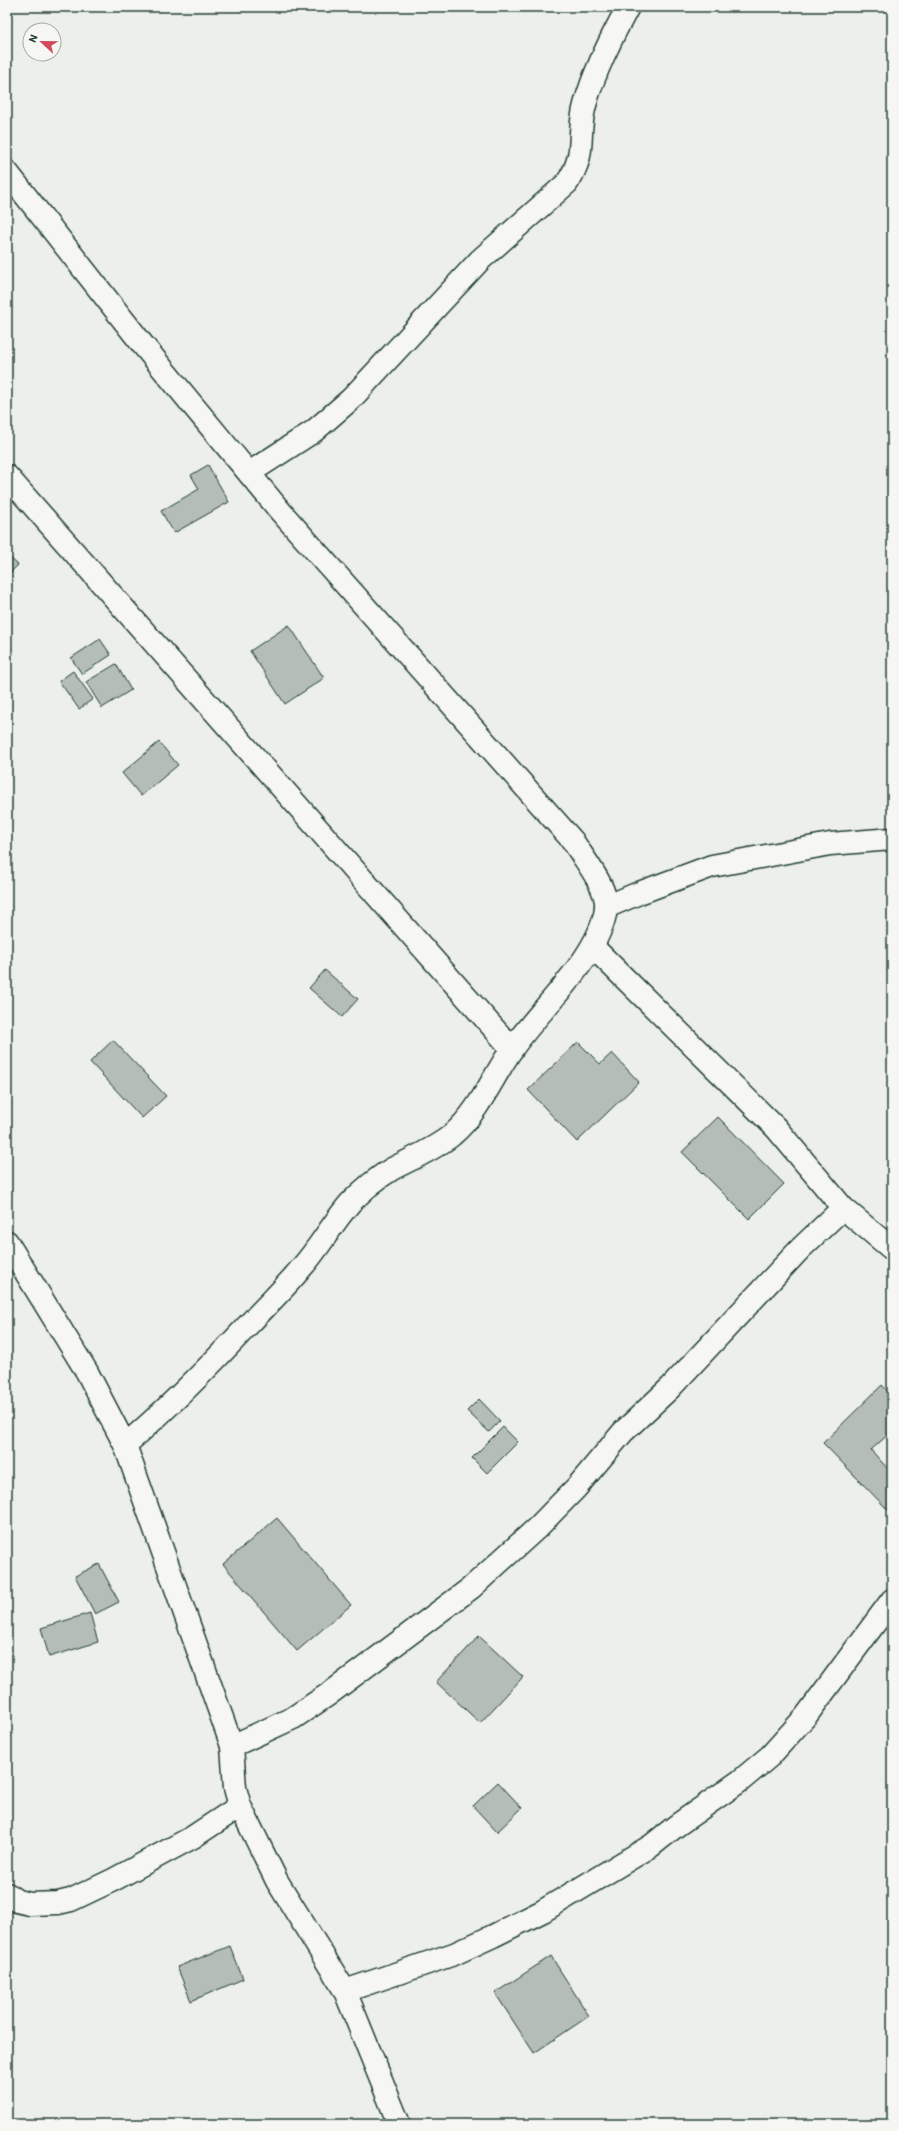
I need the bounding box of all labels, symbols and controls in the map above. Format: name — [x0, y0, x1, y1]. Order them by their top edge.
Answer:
north arrow — [22, 22, 62, 62]
text: N — [26, 33, 41, 44]

